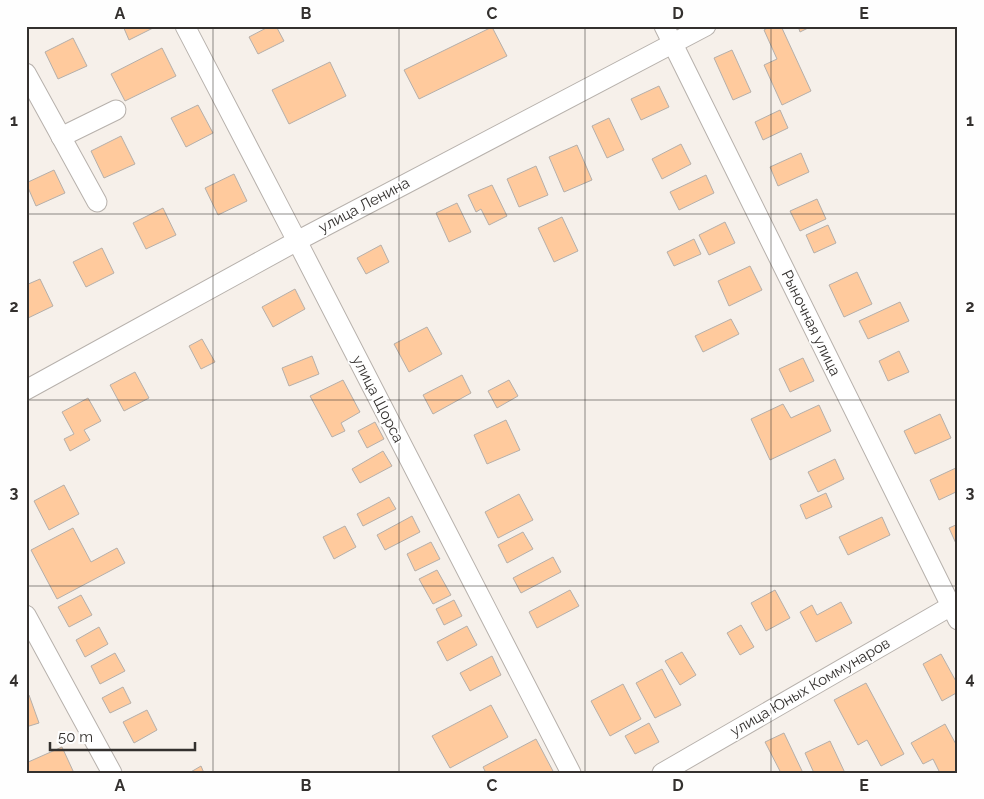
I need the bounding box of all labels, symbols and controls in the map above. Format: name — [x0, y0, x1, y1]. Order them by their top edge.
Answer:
text: A — [115, 4, 126, 23]
text: B — [301, 4, 312, 23]
text: C — [487, 4, 498, 23]
text: D — [672, 4, 684, 23]
text: E — [859, 4, 869, 23]
text: 1 — [10, 111, 18, 130]
text: 1 — [966, 111, 974, 130]
street label: улица Ленина — [315, 173, 413, 237]
street label: Рыночная улица — [778, 267, 844, 379]
text: 2 — [9, 297, 19, 316]
text: 2 — [965, 297, 975, 316]
street label: улица Щорса — [348, 352, 408, 446]
text: 3 — [10, 483, 19, 502]
text: 3 — [966, 483, 975, 502]
street label: улица Юных Коммунаров — [727, 634, 893, 740]
text: 4 — [9, 669, 19, 688]
text: 4 — [965, 669, 975, 688]
scale bar — [50, 719, 195, 751]
text: 50 m — [58, 728, 93, 746]
text: A — [115, 776, 126, 795]
text: B — [301, 776, 312, 795]
text: C — [487, 776, 498, 795]
text: D — [672, 776, 684, 795]
text: E — [859, 776, 869, 795]

